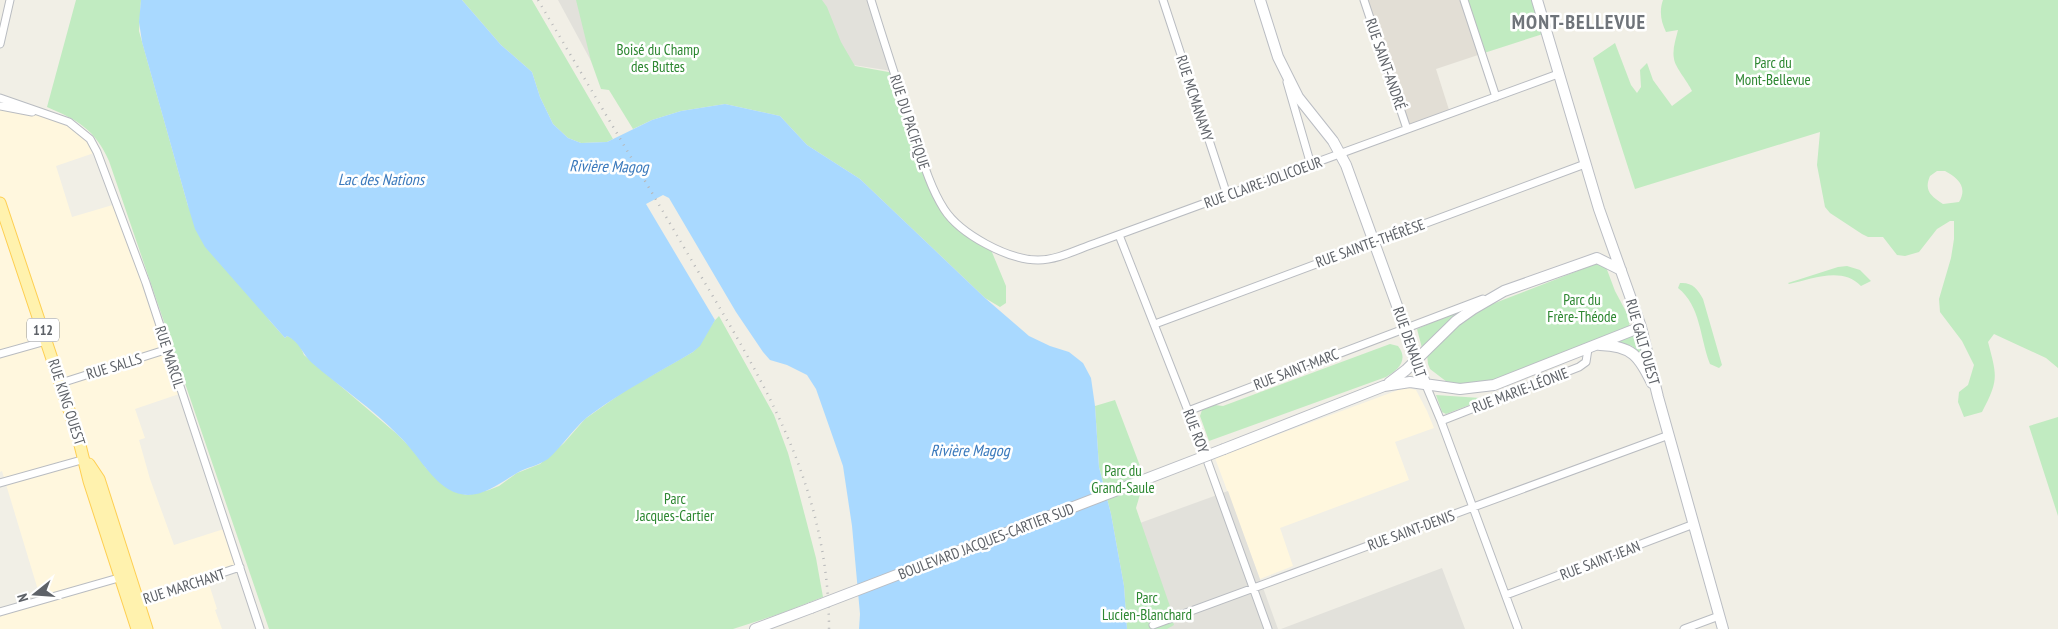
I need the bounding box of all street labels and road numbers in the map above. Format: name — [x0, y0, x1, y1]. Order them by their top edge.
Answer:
street label: RUE SAINT-ANDRÉ — [1361, 16, 1411, 112]
street label: RUE MCMANAMY — [1172, 53, 1218, 144]
street label: RUE DU PACIFIQUE — [886, 72, 934, 172]
street label: RUE CLAIRE-JOLICOEUR — [1201, 152, 1325, 212]
street label: RUE SAINTE-THÉRÈSE — [1313, 214, 1427, 272]
street label: RUE GALT OUEST — [1622, 297, 1664, 388]
street label: RUE DENAULT — [1389, 304, 1431, 380]
road number: 112 — [27, 318, 59, 342]
street label: RUE MARCIL — [151, 323, 189, 391]
street label: RUE SAINT-MARC — [1251, 344, 1341, 394]
street label: RUE SALLS — [84, 349, 144, 383]
street label: RUE KING OUEST — [44, 356, 90, 448]
street label: RUE MARIE-LÉONIE — [1469, 363, 1571, 417]
street label: RUE ROY — [1179, 406, 1213, 456]
street label: BOULEVARD JACQUES-CARTIER SUD — [895, 499, 1077, 583]
street label: RUE SAINT-DENIS — [1365, 505, 1457, 555]
street label: RUE SAINT-JEAN — [1557, 536, 1643, 584]
street label: RUE MARCHANT — [141, 564, 228, 608]

